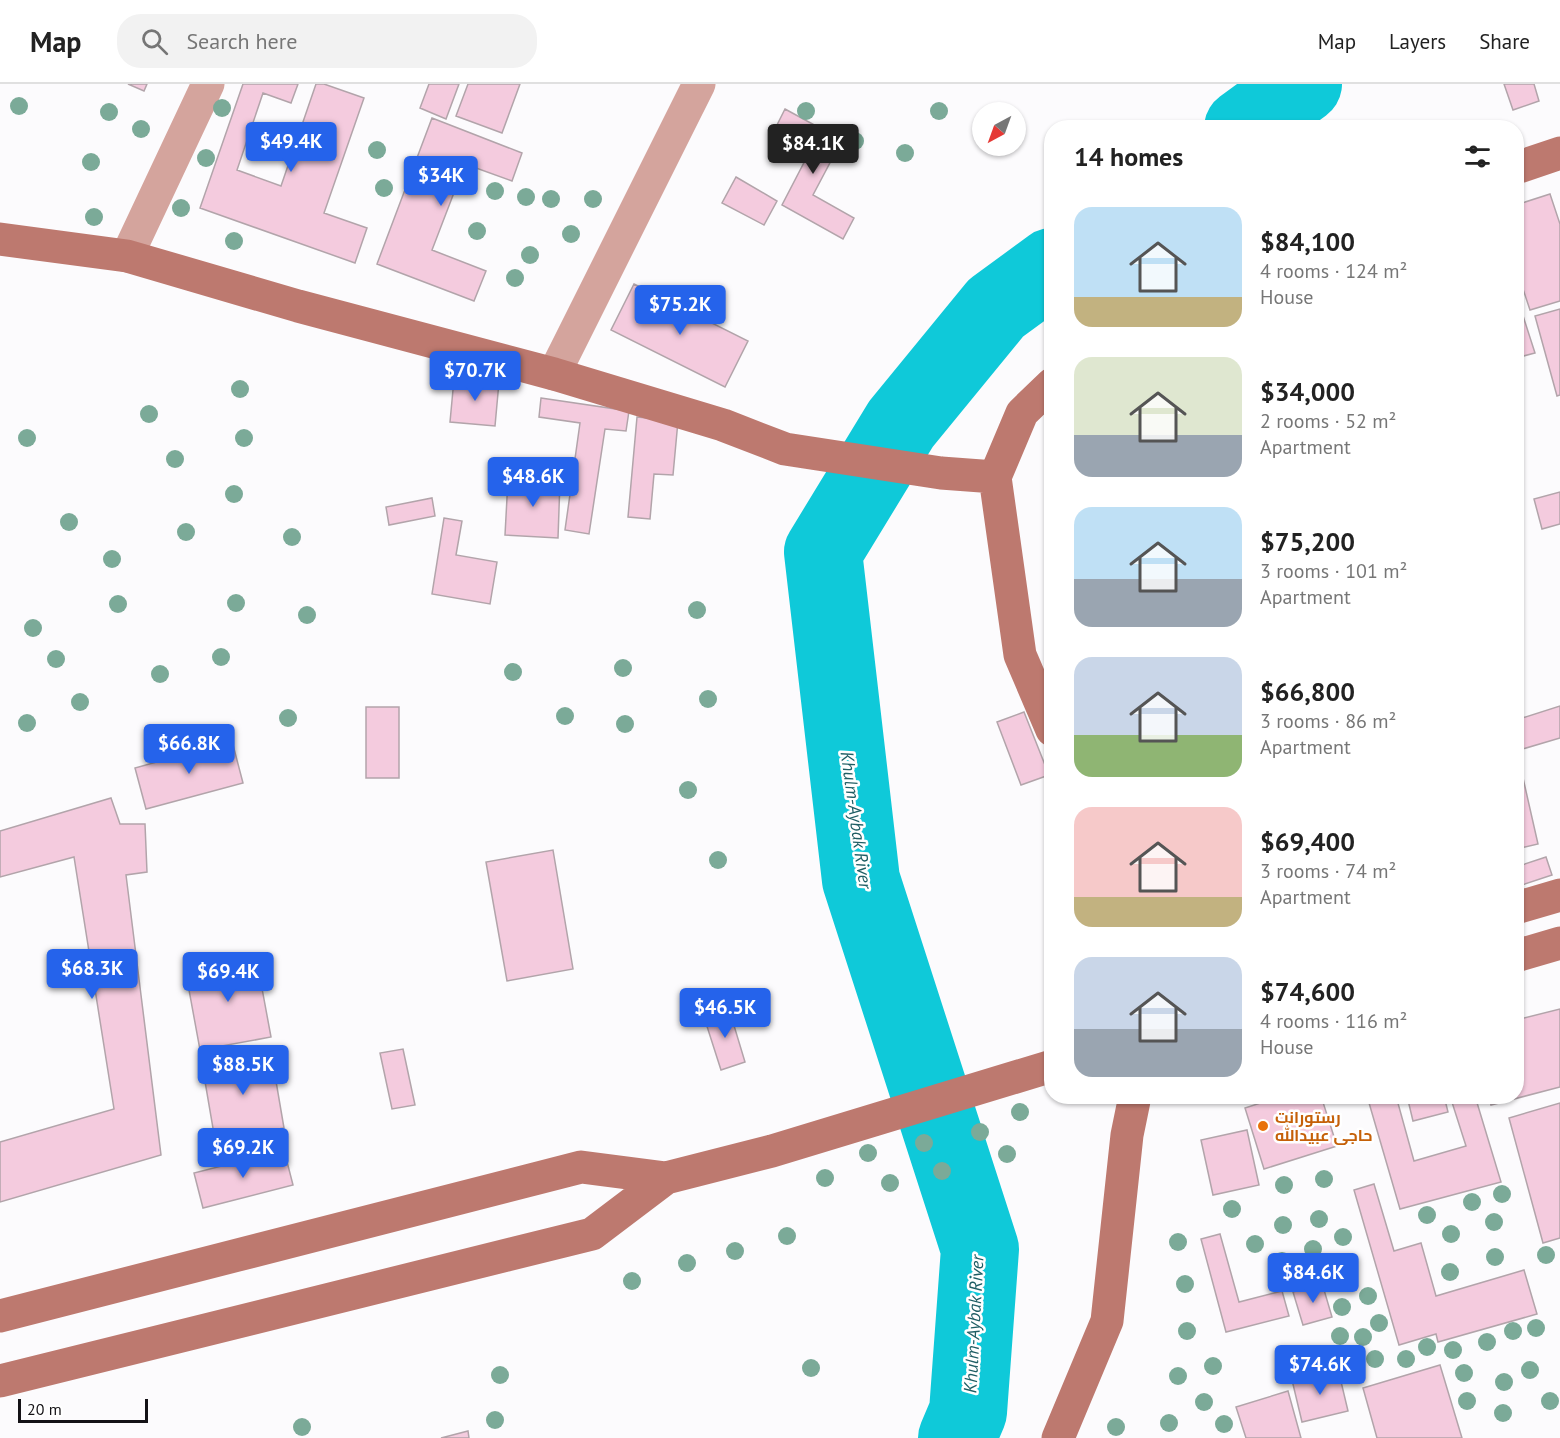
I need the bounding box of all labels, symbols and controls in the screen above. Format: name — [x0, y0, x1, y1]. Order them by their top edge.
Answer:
search box — [117, 14, 537, 68]
text: Map — [30, 23, 81, 60]
icon: search — [138, 25, 171, 58]
text: Search here — [186, 27, 297, 55]
text: Map — [1318, 28, 1356, 55]
text: Layers — [1389, 28, 1446, 55]
text: Share — [1479, 28, 1530, 55]
north arrow — [972, 102, 1026, 156]
map controls — [972, 102, 1026, 156]
pin: $49.4K — [242, 122, 340, 173]
pin: $84.1K — [764, 124, 862, 175]
text: $49.4K — [260, 128, 322, 154]
text: $84.1K — [782, 130, 844, 156]
text: 14 homes — [1074, 140, 1183, 173]
icon: filters — [1461, 140, 1494, 173]
pin: $34K — [405, 156, 477, 207]
text: $34K — [418, 162, 464, 188]
text: $84,100 — [1260, 225, 1355, 258]
icon: home — [1122, 231, 1194, 303]
text: 4 rooms · 124 m² — [1260, 258, 1407, 284]
text: House — [1260, 284, 1314, 310]
pin: $75.2K — [631, 285, 729, 336]
text: $75.2K — [649, 291, 711, 317]
pin: $70.7K — [426, 351, 524, 402]
text: $70.7K — [444, 357, 506, 383]
text: $34,000 — [1260, 375, 1355, 408]
icon: home — [1122, 381, 1194, 453]
text: 2 rooms · 52 m² — [1260, 408, 1396, 434]
text: Apartment — [1260, 434, 1351, 460]
pin: $48.6K — [484, 457, 582, 508]
text: $48.6K — [502, 463, 564, 489]
text: $75,200 — [1260, 525, 1355, 558]
icon: home — [1122, 531, 1194, 603]
text: 3 rooms · 101 m² — [1260, 558, 1407, 584]
text: Apartment — [1260, 584, 1351, 610]
text: $66,800 — [1260, 675, 1355, 708]
icon: home — [1122, 681, 1194, 753]
text: 3 rooms · 86 m² — [1260, 708, 1396, 734]
pin: $66.8K — [140, 724, 238, 775]
text: $66.8K — [158, 730, 220, 756]
text: Apartment — [1260, 734, 1351, 760]
water label: Khulm-Aybak River — [835, 750, 878, 891]
text: $69,400 — [1260, 825, 1355, 858]
icon: home — [1122, 831, 1194, 903]
text: 3 rooms · 74 m² — [1260, 858, 1396, 884]
text: Apartment — [1260, 884, 1351, 910]
pin: $68.3K — [43, 949, 141, 1000]
pin: $69.4K — [179, 952, 277, 1003]
text: $68.3K — [61, 955, 123, 981]
text: $69.4K — [197, 958, 259, 984]
text: $74,600 — [1260, 975, 1355, 1008]
icon: home — [1122, 981, 1194, 1053]
pin: $46.5K — [676, 988, 774, 1039]
text: $46.5K — [694, 994, 756, 1020]
text: 4 rooms · 116 m² — [1260, 1008, 1407, 1034]
text: House — [1260, 1034, 1314, 1060]
pin: $88.5K — [194, 1045, 292, 1096]
text: $88.5K — [212, 1051, 274, 1077]
place label: رستورانت حاجی عبیدالله — [1275, 1107, 1372, 1145]
marker: رستورانت حاجی عبیدالله — [1256, 1119, 1270, 1133]
pin: $69.2K — [194, 1128, 292, 1179]
text: $69.2K — [212, 1134, 274, 1160]
water label: Khulm-Aybak River — [958, 1253, 989, 1394]
pin: $84.6K — [1264, 1253, 1362, 1304]
text: $84.6K — [1282, 1259, 1344, 1285]
pin: $74.6K — [1271, 1345, 1369, 1396]
text: $74.6K — [1289, 1351, 1351, 1377]
scale bar — [18, 1396, 148, 1424]
text: 20 m — [27, 1399, 62, 1419]

